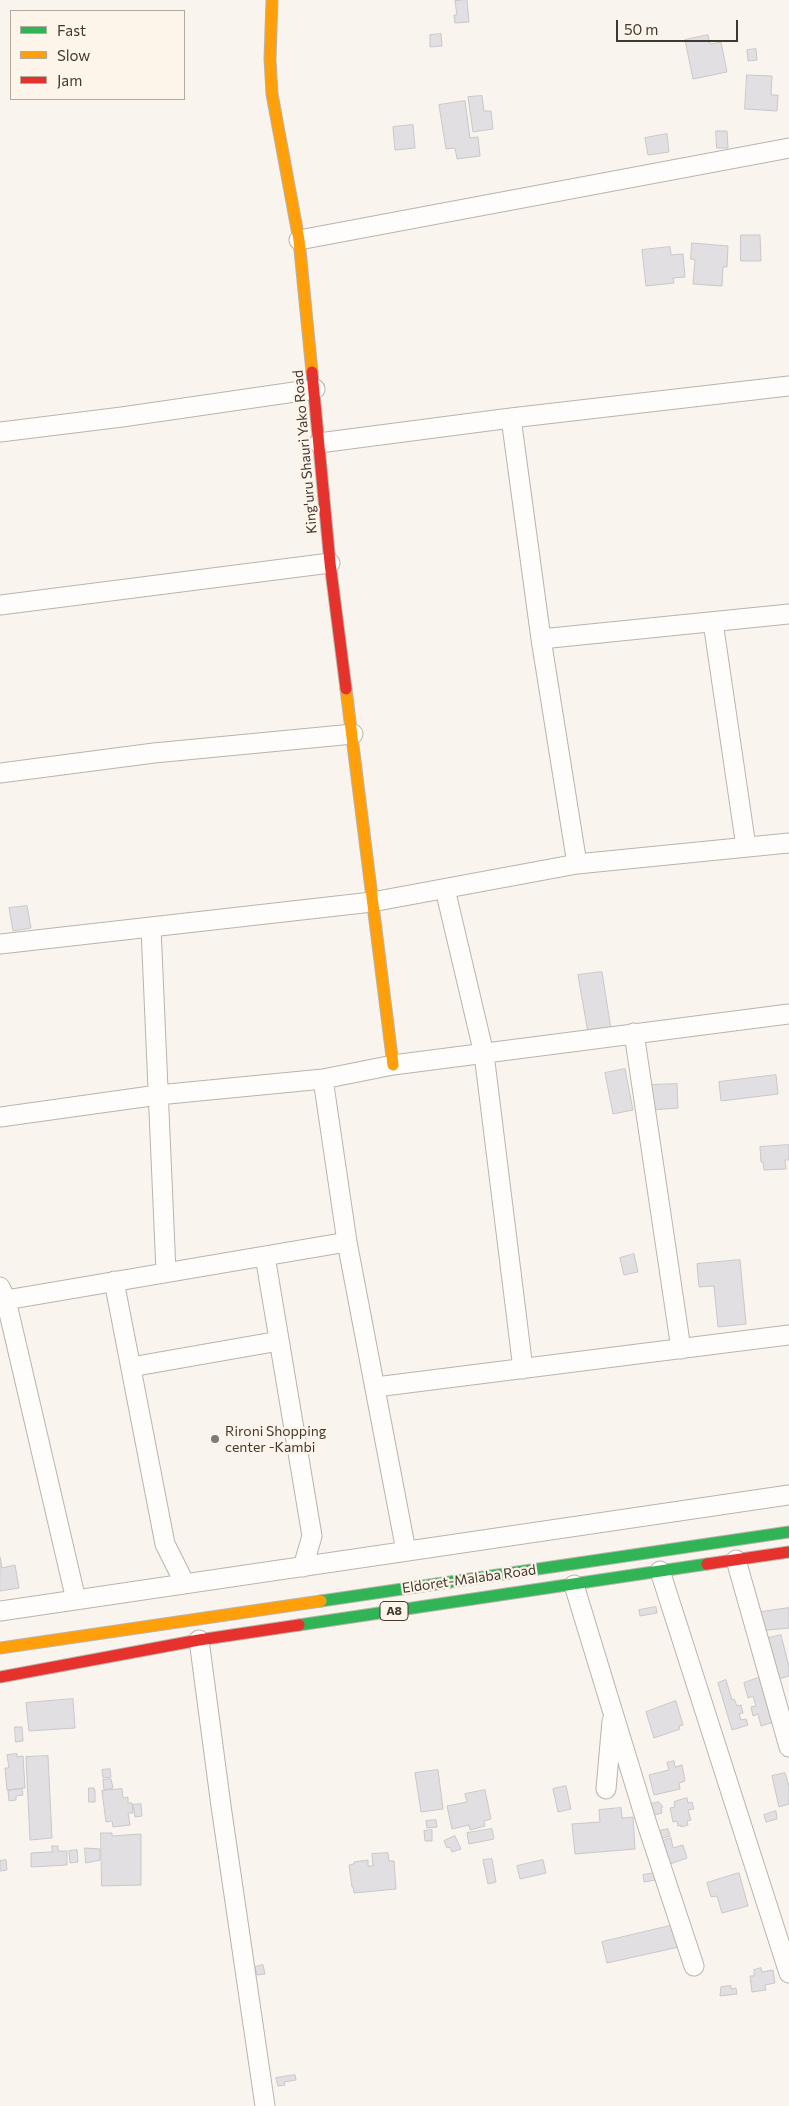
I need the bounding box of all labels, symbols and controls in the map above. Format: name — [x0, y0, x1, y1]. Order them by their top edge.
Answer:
legend — [10, 10, 185, 100]
scale bar — [619, 10, 742, 42]
text: 50 m — [624, 20, 658, 38]
text: Fast — [57, 21, 86, 39]
text: Slow — [57, 46, 90, 64]
text: Jam — [57, 71, 82, 89]
street label: King'uru Shauri Yako Road — [289, 369, 321, 535]
place label: Rironi Shopping center -Kambi — [225, 1423, 326, 1455]
marker: Rironi Shopping center -Kambi — [209, 1433, 221, 1445]
street label: Eldoret-Malaba Road — [401, 1561, 537, 1597]
road number: A8 — [380, 1602, 408, 1620]

